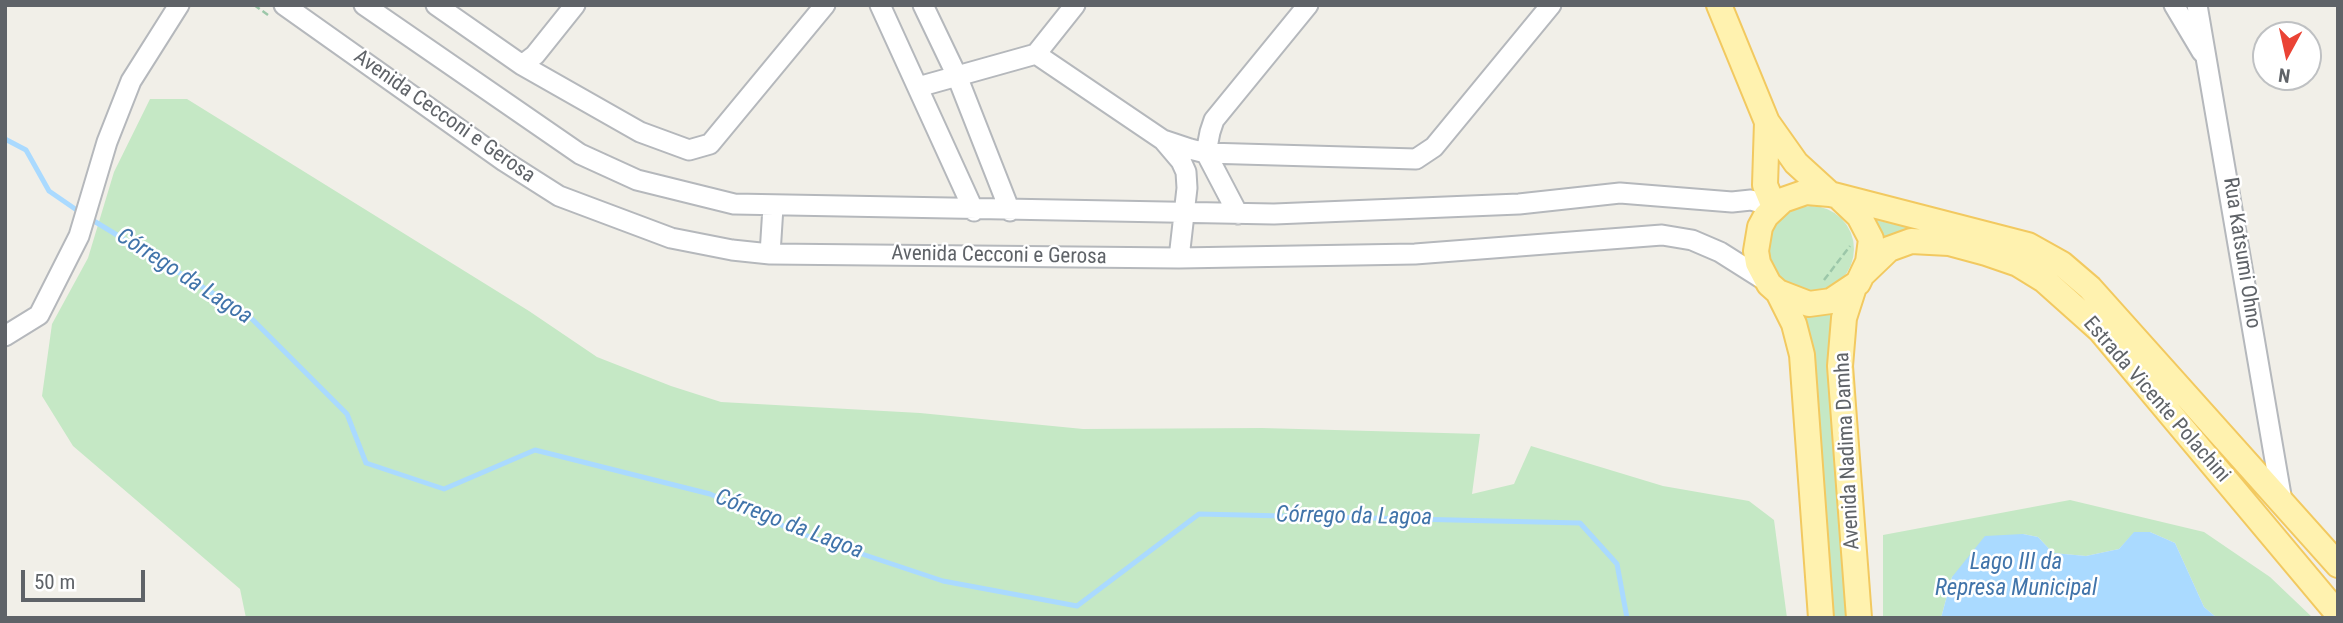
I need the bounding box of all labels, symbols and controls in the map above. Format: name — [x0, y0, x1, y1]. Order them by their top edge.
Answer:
north arrow — [2252, 21, 2322, 91]
street label: Avenida Cecconi e Gerosa — [349, 45, 539, 189]
text: N — [2277, 63, 2292, 88]
street label: Rua Katsumi Ohno — [2217, 176, 2265, 330]
water label: Córrego da Lagoa — [111, 223, 257, 331]
street label: Avenida Cecconi e Gerosa — [891, 242, 1107, 270]
street label: Estrada Vicente Polachini — [2077, 312, 2235, 488]
street label: Avenida Nadima Damha — [1830, 352, 1866, 550]
water label: Córrego da Lagoa — [711, 484, 867, 566]
water label: Córrego da Lagoa — [1276, 502, 1432, 532]
water label: Lago III da Represa Municipal — [1935, 549, 2097, 603]
scale bar — [24, 556, 149, 600]
text: 50 m — [34, 570, 75, 594]

